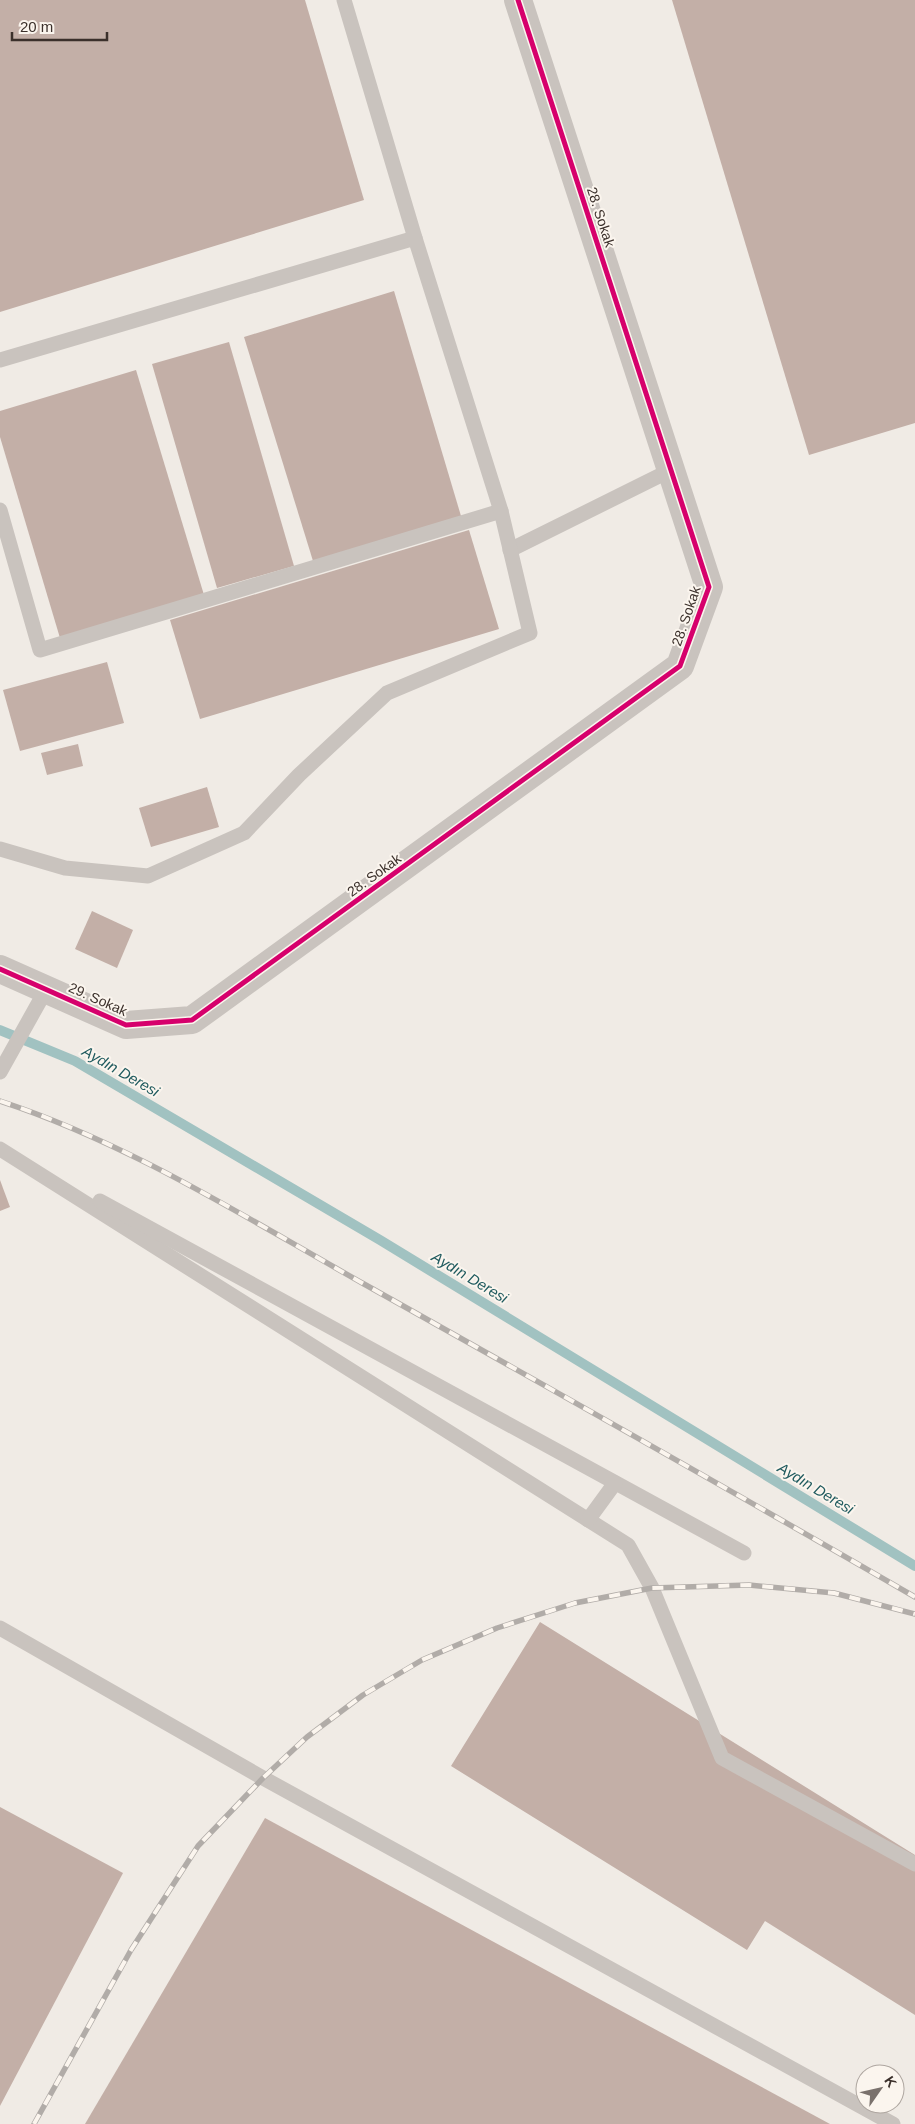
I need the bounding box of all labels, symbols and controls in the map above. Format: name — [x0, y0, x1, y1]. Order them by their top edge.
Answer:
scale bar — [12, 10, 108, 42]
text: 20 m — [20, 18, 53, 35]
street label: 28. Sokak — [584, 185, 619, 250]
street label: 28. Sokak — [668, 583, 704, 648]
street label: 28. Sokak — [344, 850, 405, 900]
street label: 29. Sokak — [66, 979, 131, 1019]
water label: Aydın Deresi — [79, 1042, 163, 1100]
water label: Aydın Deresi — [428, 1247, 512, 1307]
water label: Aydın Deresi — [774, 1458, 858, 1518]
north arrow — [855, 2064, 905, 2114]
text: K — [881, 2073, 900, 2090]

